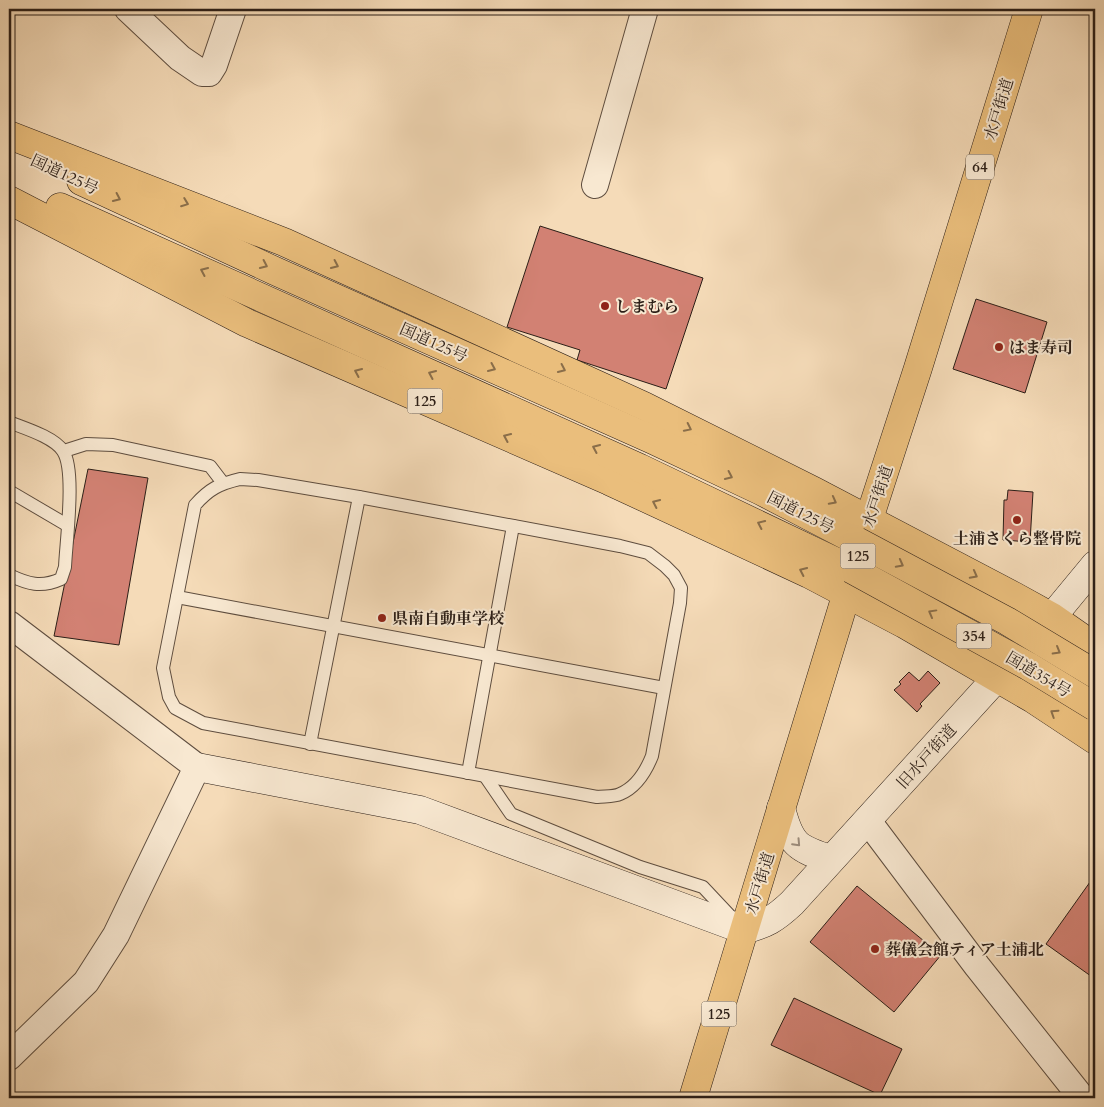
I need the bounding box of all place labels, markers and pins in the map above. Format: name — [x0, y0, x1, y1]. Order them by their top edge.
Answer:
place label: しまむら — [615, 296, 679, 318]
marker: しまむら — [599, 300, 611, 312]
place label: はま寿司 — [1009, 337, 1073, 359]
marker: はま寿司 — [993, 341, 1005, 353]
marker: 土浦さくら整骨院 — [1011, 514, 1023, 526]
place label: 土浦さくら整骨院 — [953, 528, 1081, 550]
place label: 県南自動車学校 — [392, 608, 505, 630]
marker: 県南自動車学校 — [376, 612, 388, 624]
place label: 葬儀会館ティア土浦北 — [885, 939, 1044, 961]
marker: 葬儀会館ティア土浦北 — [869, 943, 881, 955]

